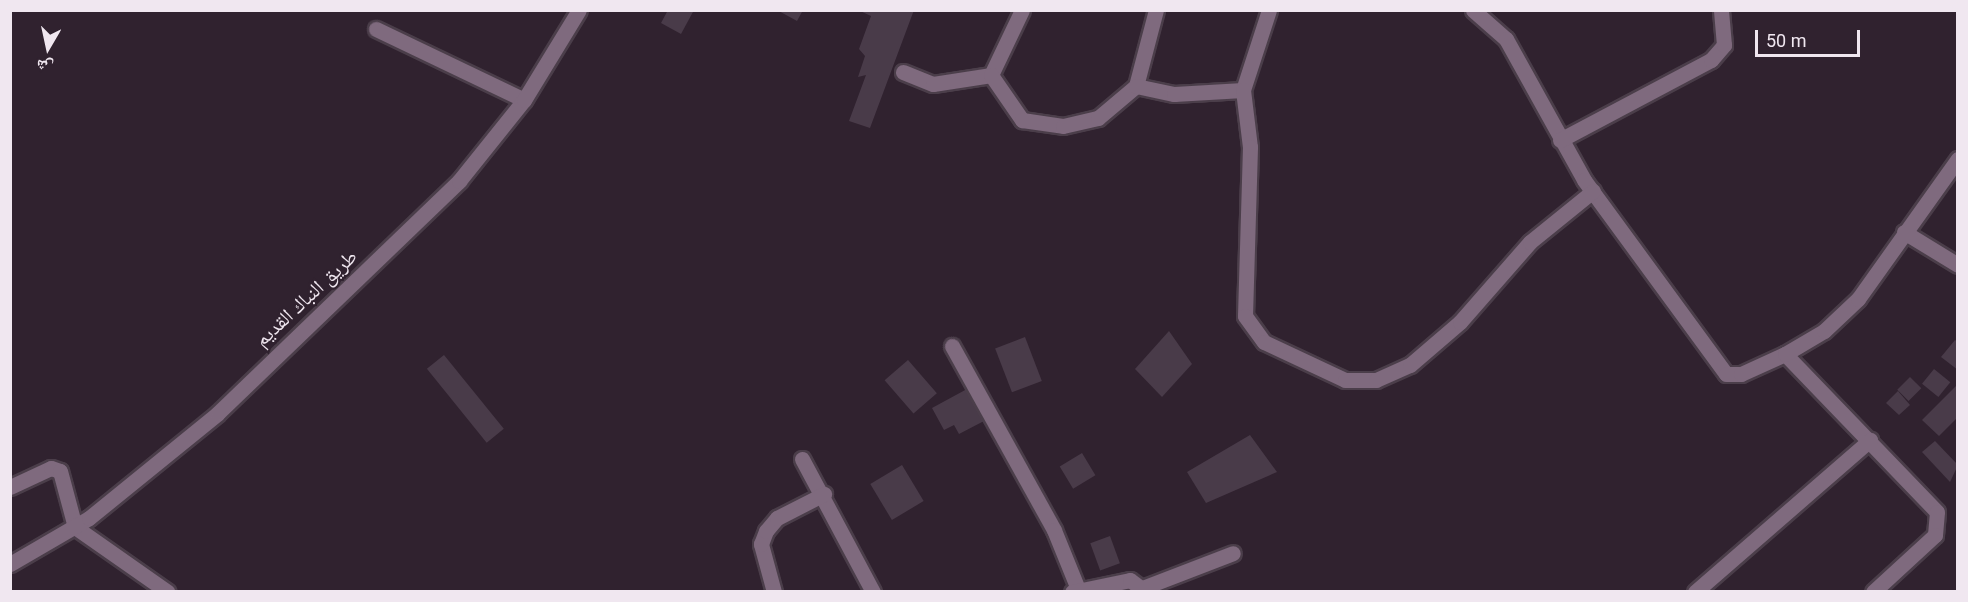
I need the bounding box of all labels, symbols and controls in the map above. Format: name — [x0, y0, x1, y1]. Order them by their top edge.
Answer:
north arrow — [18, 18, 78, 78]
scale bar — [1758, 18, 1863, 56]
text: 50 m — [1766, 30, 1806, 51]
text: ش — [35, 56, 55, 77]
street label: طريق النباك القديم — [250, 244, 362, 352]

